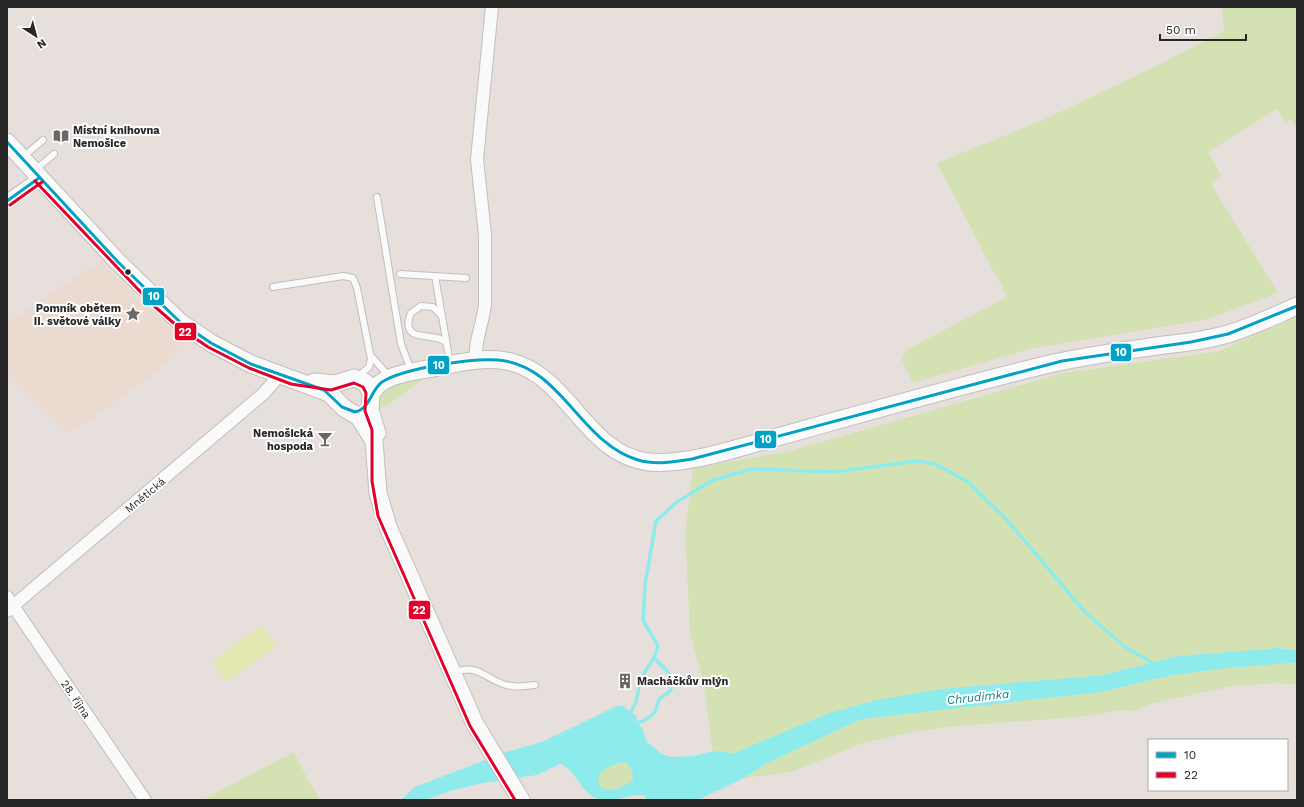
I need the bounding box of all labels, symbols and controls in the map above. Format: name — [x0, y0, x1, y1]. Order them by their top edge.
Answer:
north arrow — [16, 16, 56, 56]
scale bar — [1160, 16, 1246, 42]
text: 50 m — [1166, 23, 1196, 37]
text: N — [34, 36, 49, 51]
place label: Místní knihovna Nemošice — [73, 124, 160, 150]
library icon: Místní knihovna Nemošice — [52, 127, 70, 145]
unlabelled marker — [123, 267, 133, 277]
line badge: 10 — [142, 287, 165, 306]
text: 10 — [148, 290, 160, 303]
place label: Pomník obětem II. světové války — [34, 302, 122, 328]
place icon: Pomník obětem II. světové války — [124, 305, 142, 323]
line badge: 22 — [174, 322, 197, 341]
text: 22 — [178, 326, 192, 339]
line badge: 10 — [1110, 343, 1132, 362]
text: 10 — [1115, 346, 1127, 359]
line badge: 10 — [427, 355, 450, 375]
text: 10 — [433, 359, 445, 372]
place label: Nemošická hospoda — [253, 427, 314, 453]
bar icon: Nemošická hospoda — [316, 430, 334, 448]
line badge: 10 — [754, 430, 777, 449]
text: 10 — [760, 433, 772, 446]
street label: Mnětická — [123, 475, 168, 516]
line badge: 22 — [408, 600, 431, 620]
text: 22 — [412, 604, 426, 617]
building icon: Macháčkův mlýn — [616, 672, 634, 690]
place label: Macháčkův mlýn — [637, 675, 729, 688]
street label: 28. října — [58, 678, 93, 721]
water label: Chrudimka — [946, 687, 1010, 707]
legend — [1148, 739, 1288, 791]
text: 10 — [1184, 748, 1196, 762]
text: 22 — [1184, 768, 1198, 782]

